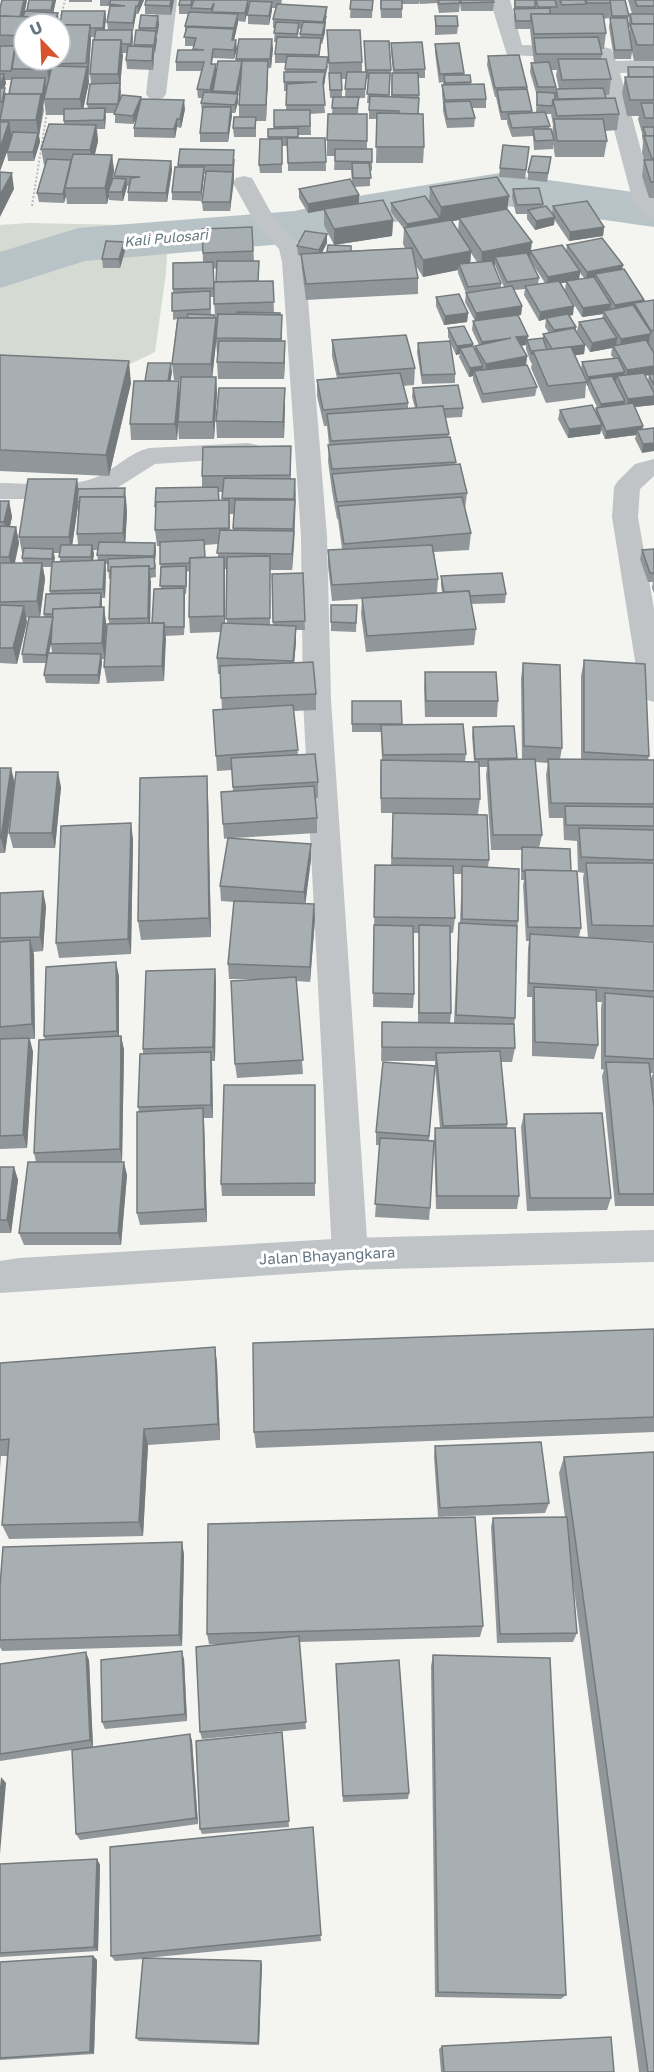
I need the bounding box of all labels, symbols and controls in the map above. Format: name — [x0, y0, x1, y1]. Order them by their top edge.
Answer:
north arrow — [12, 12, 72, 72]
text: U — [27, 17, 45, 40]
water label: Kali Pulosari — [123, 225, 211, 250]
street label: Jalan Bhayangkara — [258, 1242, 396, 1268]

